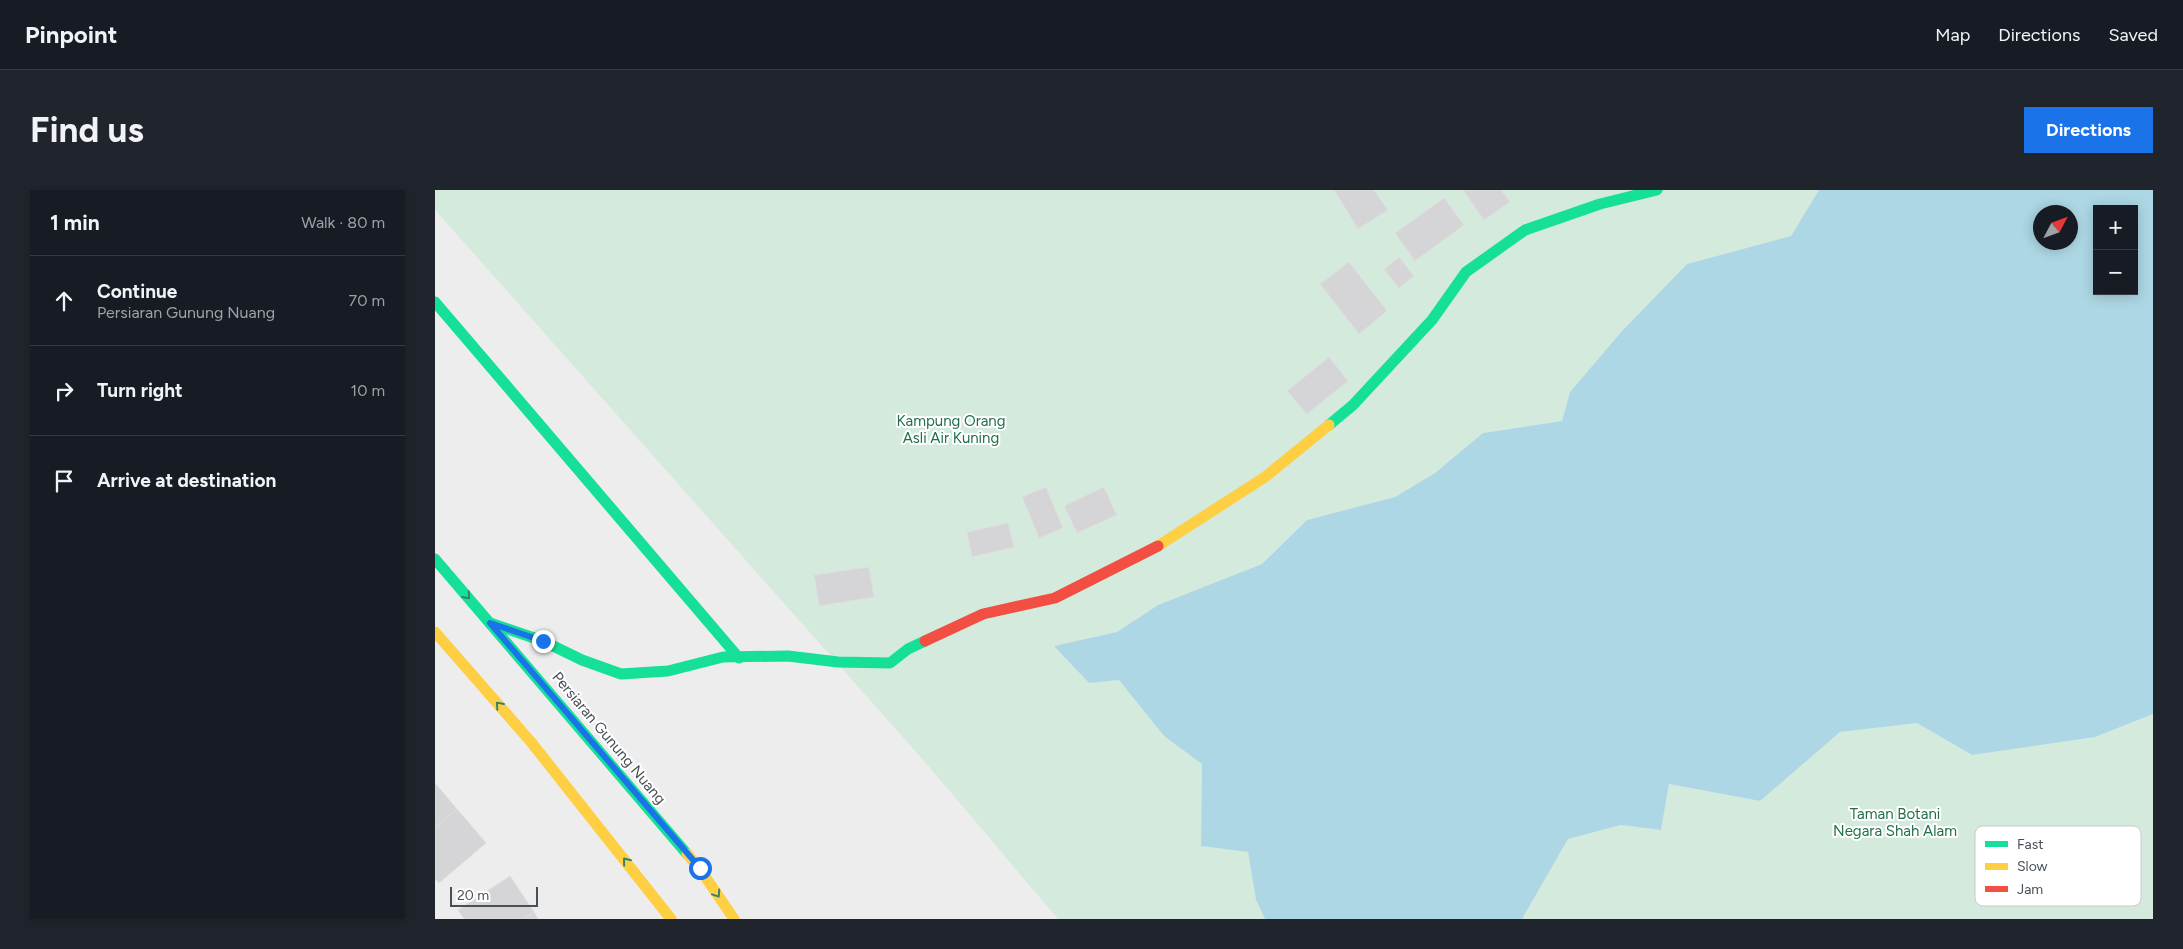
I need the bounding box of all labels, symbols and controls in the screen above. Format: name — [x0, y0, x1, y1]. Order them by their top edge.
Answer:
text: Pinpoint — [25, 20, 117, 49]
text: Map — [1935, 24, 1970, 46]
text: Directions — [1998, 24, 2080, 46]
text: Saved — [2108, 24, 2158, 46]
button: Directions — [2024, 107, 2153, 153]
text: Find us — [30, 109, 144, 151]
north arrow — [2033, 205, 2078, 250]
map controls — [2093, 205, 2138, 295]
button: + — [2093, 205, 2138, 250]
text: 1 min — [50, 210, 100, 235]
text: Walk · 80 m — [301, 213, 385, 232]
button: − — [2093, 250, 2138, 295]
text: Continue — [97, 280, 177, 303]
icon: ahead — [50, 287, 78, 315]
text: 70 m — [349, 291, 385, 310]
text: Persiaran Gunung Nuang — [97, 303, 275, 322]
icon: right — [50, 377, 78, 405]
text: Turn right — [97, 379, 183, 402]
text: 10 m — [351, 381, 385, 400]
park label: Kampung Orang Asli Air Kuning — [896, 412, 1006, 447]
icon: arrive — [50, 467, 78, 495]
text: Arrive at destination — [97, 469, 276, 492]
one-way arrow — [461, 591, 470, 600]
route end — [532, 630, 555, 653]
street label: Persiaran Gunung Nuang — [548, 668, 670, 808]
one-way arrow — [496, 702, 505, 711]
park label: Taman Botani Negara Shah Alam — [1833, 805, 1957, 840]
legend — [1975, 826, 2141, 906]
text: Fast — [2017, 836, 2043, 853]
route start — [689, 857, 712, 880]
one-way arrow — [624, 858, 632, 867]
text: Slow — [2017, 858, 2048, 875]
text: Jam — [2017, 881, 2043, 898]
scale bar — [450, 884, 537, 907]
text: 20 m — [457, 887, 489, 904]
one-way arrow — [711, 888, 720, 898]

